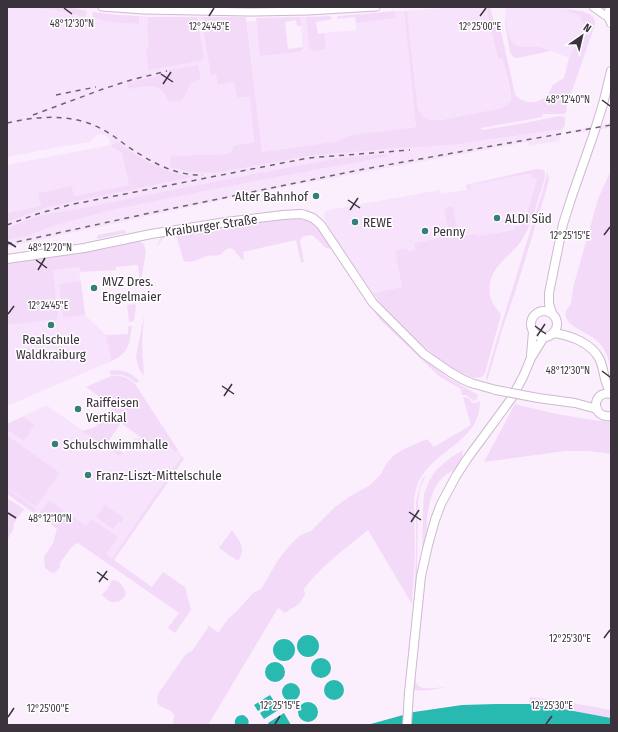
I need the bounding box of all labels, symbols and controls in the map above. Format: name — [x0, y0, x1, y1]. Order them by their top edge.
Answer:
north arrow — [562, 16, 602, 56]
text: 48°12'30"N — [50, 18, 94, 30]
text: 12°24'45"E — [189, 21, 230, 33]
text: 12°25'00"E — [459, 21, 502, 33]
text: N — [581, 21, 594, 35]
text: 48°12'40"N — [546, 94, 590, 106]
place label: Alter Bahnhof — [235, 189, 309, 204]
marker: Alter Bahnhof — [311, 191, 321, 201]
place label: ALDI Süd — [505, 211, 552, 226]
street label: Kraiburger Straße — [164, 212, 258, 239]
marker: ALDI Süd — [492, 213, 502, 223]
place label: REWE — [363, 215, 392, 230]
marker: REWE — [350, 217, 360, 227]
place label: Penny — [433, 224, 465, 239]
marker: Penny — [420, 226, 430, 236]
text: 12°25'15"E — [550, 230, 590, 242]
text: 48°12'20"N — [28, 242, 72, 254]
place label: MVZ Dres. Engelmaier — [102, 274, 162, 304]
marker: MVZ Dres. Engelmaier — [89, 283, 99, 293]
text: 12°24'45"E — [28, 300, 69, 312]
marker: Realschule Waldkraiburg — [46, 320, 56, 330]
place label: Realschule Waldkraiburg — [16, 332, 87, 362]
text: 48°12'30"N — [546, 365, 590, 377]
place label: Raiffeisen Vertikal — [86, 395, 139, 425]
marker: Raiffeisen Vertikal — [73, 404, 83, 414]
place label: Schulschwimmhalle — [63, 437, 168, 452]
marker: Schulschwimmhalle — [50, 439, 60, 449]
place label: Franz-Liszt-Mittelschule — [96, 468, 222, 483]
marker: Franz-Liszt-Mittelschule — [83, 470, 93, 480]
text: 48°12'10"N — [28, 513, 72, 525]
text: 12°25'30"E — [549, 633, 591, 645]
text: 12°25'15"E — [260, 700, 300, 712]
text: 12°25'30"E — [531, 700, 573, 712]
text: 12°25'00"E — [27, 703, 70, 715]

